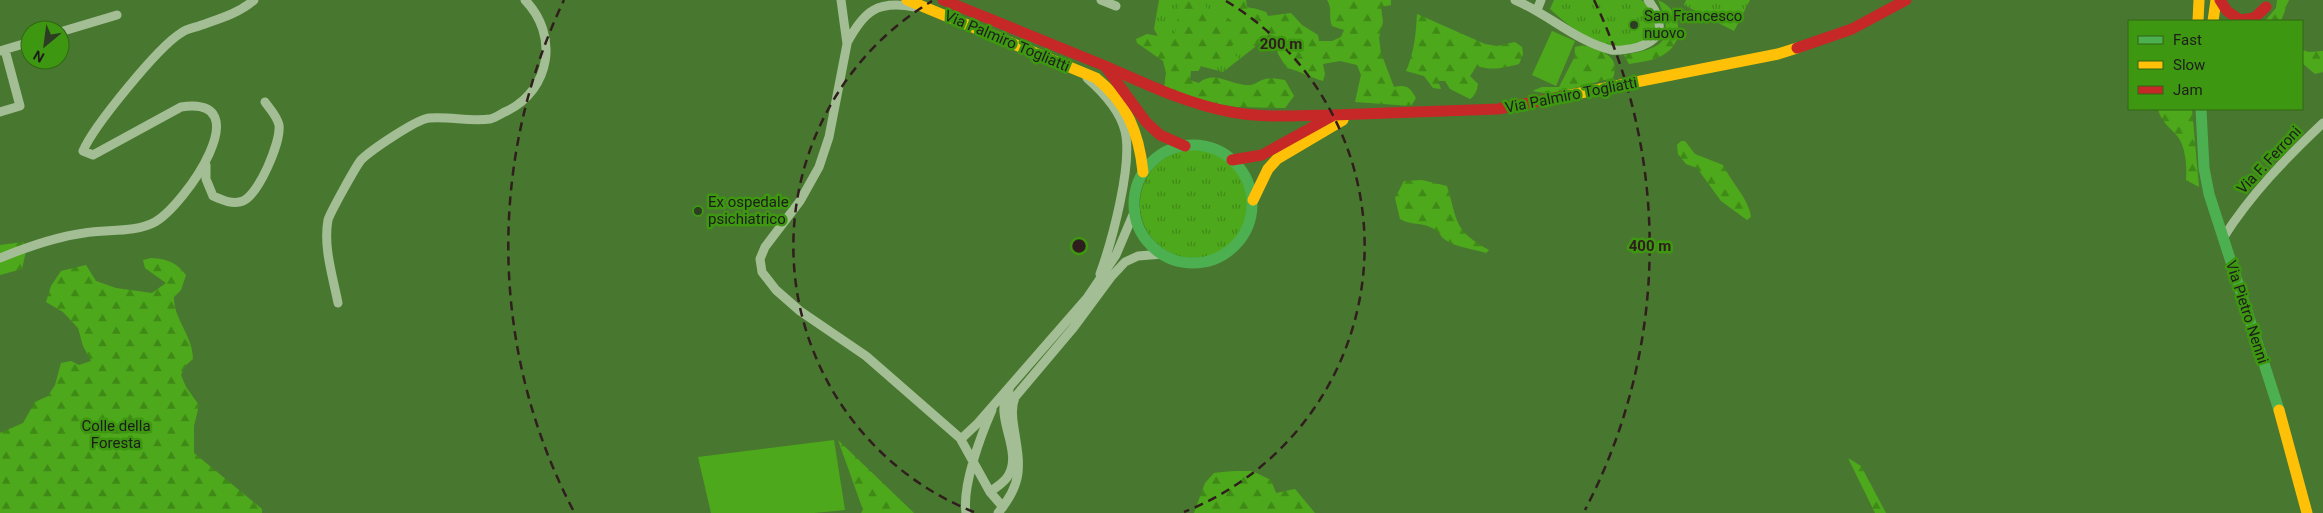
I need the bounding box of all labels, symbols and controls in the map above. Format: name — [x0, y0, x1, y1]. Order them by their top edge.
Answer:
street label: Via Palmiro Togliatti — [942, 7, 1072, 75]
place label: San Francesco nuovo — [1644, 7, 1742, 42]
marker: San Francesco nuovo — [1628, 19, 1640, 31]
north arrow — [20, 20, 70, 70]
legend — [2128, 20, 2303, 110]
text: Fast — [2173, 31, 2202, 49]
text: 200 m — [1260, 35, 1302, 53]
text: N — [30, 47, 47, 66]
text: Slow — [2173, 56, 2205, 74]
street label: Via Palmiro Togliatti — [1503, 73, 1639, 117]
text: Jam — [2173, 81, 2203, 99]
street label: Via F. Ferroni — [2233, 122, 2305, 198]
place label: Ex ospedale psichiatrico — [708, 193, 789, 228]
marker: Ex ospedale psichiatrico — [692, 205, 704, 217]
centre of rings — [1070, 237, 1088, 255]
text: 400 m — [1629, 237, 1671, 255]
street label: Via Pietro Nenni — [2222, 258, 2272, 366]
park label: Colle della Foresta — [81, 417, 151, 452]

